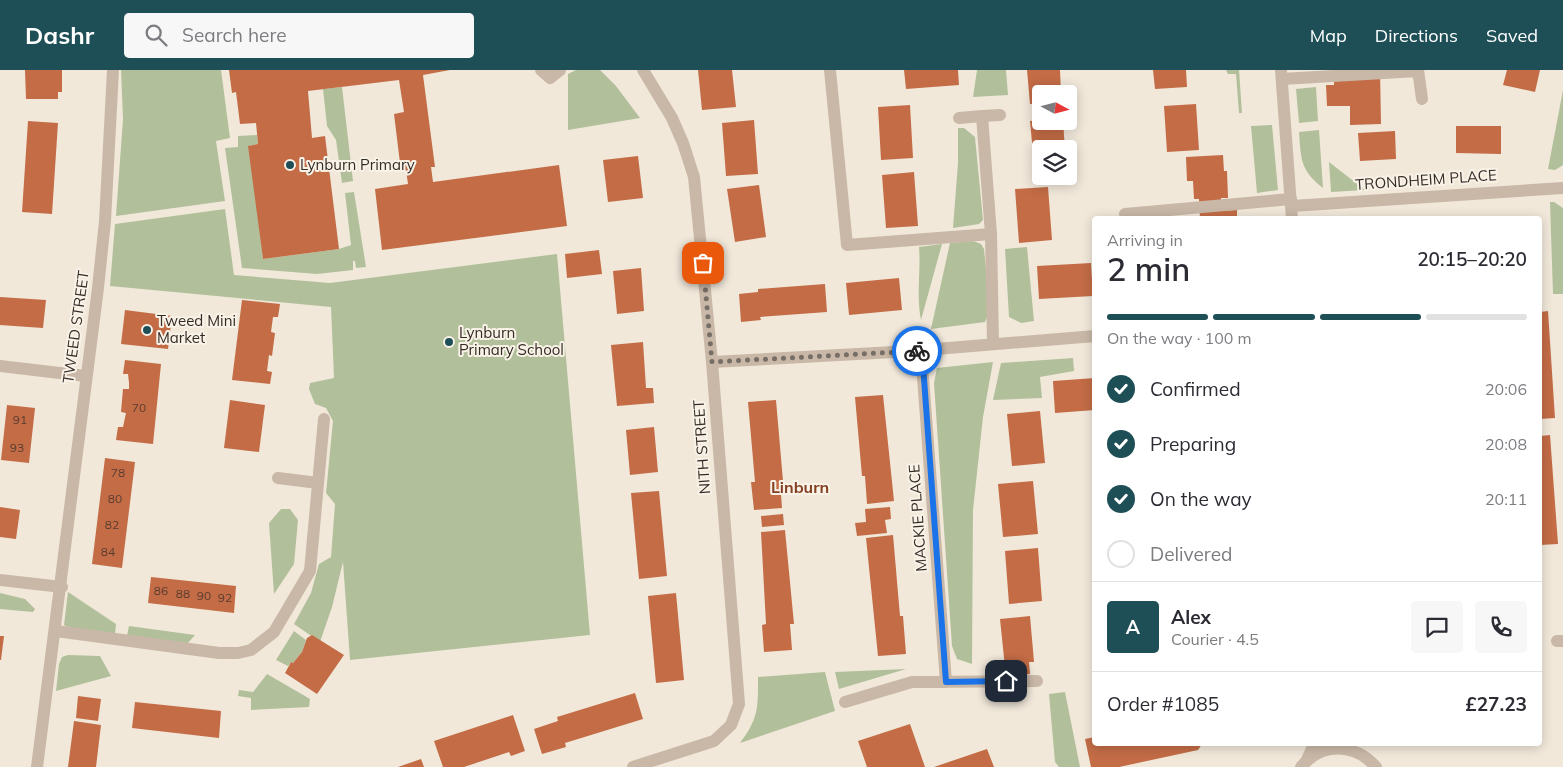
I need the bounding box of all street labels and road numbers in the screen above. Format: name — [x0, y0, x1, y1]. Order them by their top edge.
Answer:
street label: TRONDHEIM PLACE — [1355, 165, 1498, 194]
street label: TWEED STREET — [58, 269, 93, 385]
street label: NITH STREET — [689, 399, 714, 495]
street label: MACKIE PLACE — [904, 463, 931, 572]

